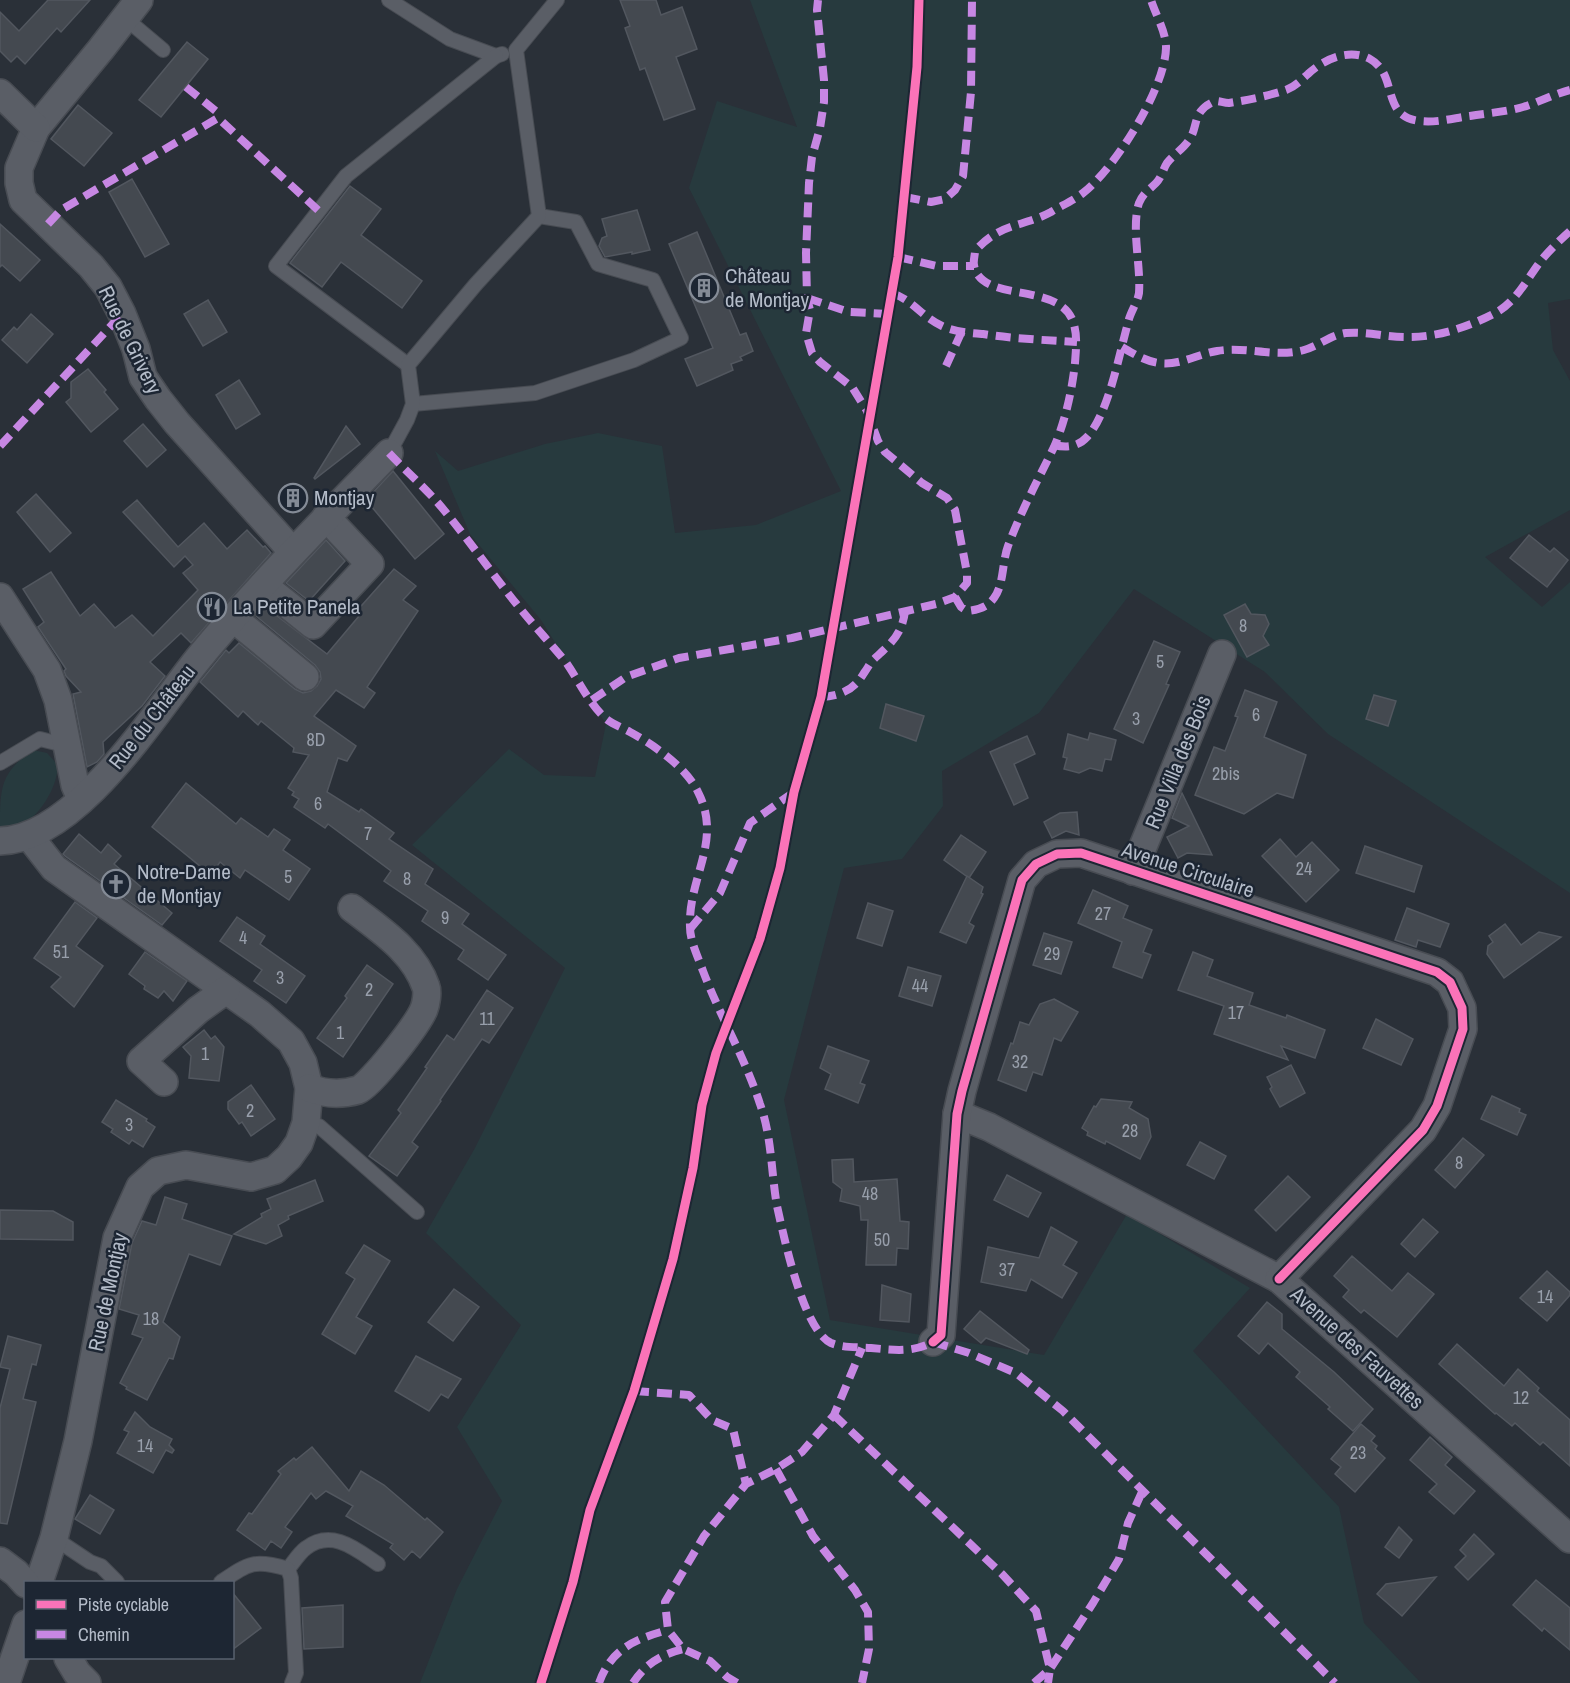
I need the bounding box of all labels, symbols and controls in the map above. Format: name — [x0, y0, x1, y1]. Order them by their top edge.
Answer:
place label: Château de Montjay — [725, 261, 810, 314]
building icon: Château de Montjay — [688, 272, 720, 304]
street label: Rue de Grivery — [92, 281, 169, 399]
building icon: Montjay — [277, 482, 309, 514]
place label: Montjay — [314, 483, 375, 512]
restaurant icon: La Petite Panela — [196, 591, 228, 623]
place label: La Petite Panela — [233, 592, 361, 621]
house number: 8 — [1239, 613, 1247, 638]
house number: 5 — [1156, 649, 1164, 674]
street label: Rue du Château — [102, 658, 202, 775]
street label: Rue Villa des Bois — [1138, 691, 1217, 833]
house number: 6 — [1252, 702, 1260, 727]
house number: 3 — [1132, 706, 1140, 731]
house number: 8D — [307, 727, 325, 752]
house number: 2bis — [1212, 761, 1240, 786]
house number: 6 — [314, 791, 322, 816]
house number: 7 — [364, 821, 372, 846]
street label: Avenue Circulaire — [1117, 834, 1258, 905]
house number: 24 — [1296, 856, 1312, 881]
place label: Notre-Dame de Montjay — [137, 857, 231, 910]
house number: 5 — [284, 864, 292, 889]
house number: 8 — [403, 866, 411, 891]
church icon: Notre-Dame de Montjay — [100, 868, 132, 900]
house number: 27 — [1095, 901, 1111, 926]
house number: 9 — [441, 905, 449, 930]
house number: 4 — [239, 925, 247, 950]
house number: 51 — [53, 939, 70, 964]
house number: 29 — [1044, 941, 1060, 966]
house number: 3 — [276, 965, 284, 990]
house number: 44 — [912, 973, 928, 998]
house number: 2 — [365, 977, 373, 1002]
house number: 17 — [1228, 1000, 1244, 1025]
house number: 11 — [479, 1006, 495, 1031]
house number: 1 — [336, 1020, 345, 1045]
house number: 1 — [201, 1041, 210, 1066]
house number: 32 — [1012, 1049, 1028, 1074]
house number: 2 — [246, 1098, 254, 1123]
house number: 3 — [125, 1112, 133, 1137]
house number: 28 — [1122, 1118, 1138, 1143]
house number: 8 — [1455, 1150, 1463, 1175]
house number: 48 — [862, 1181, 878, 1206]
house number: 50 — [874, 1227, 890, 1252]
street label: Rue de Montjay — [81, 1230, 134, 1354]
house number: 37 — [999, 1257, 1015, 1282]
street label: Avenue des Fauvettes — [1284, 1279, 1430, 1415]
house number: 14 — [1537, 1284, 1553, 1309]
house number: 18 — [143, 1306, 159, 1331]
house number: 12 — [1513, 1385, 1529, 1410]
house number: 14 — [137, 1433, 153, 1458]
house number: 23 — [1350, 1440, 1366, 1465]
legend — [24, 1581, 234, 1659]
text: Piste cyclable — [78, 1592, 169, 1617]
text: Chemin — [78, 1622, 130, 1647]

